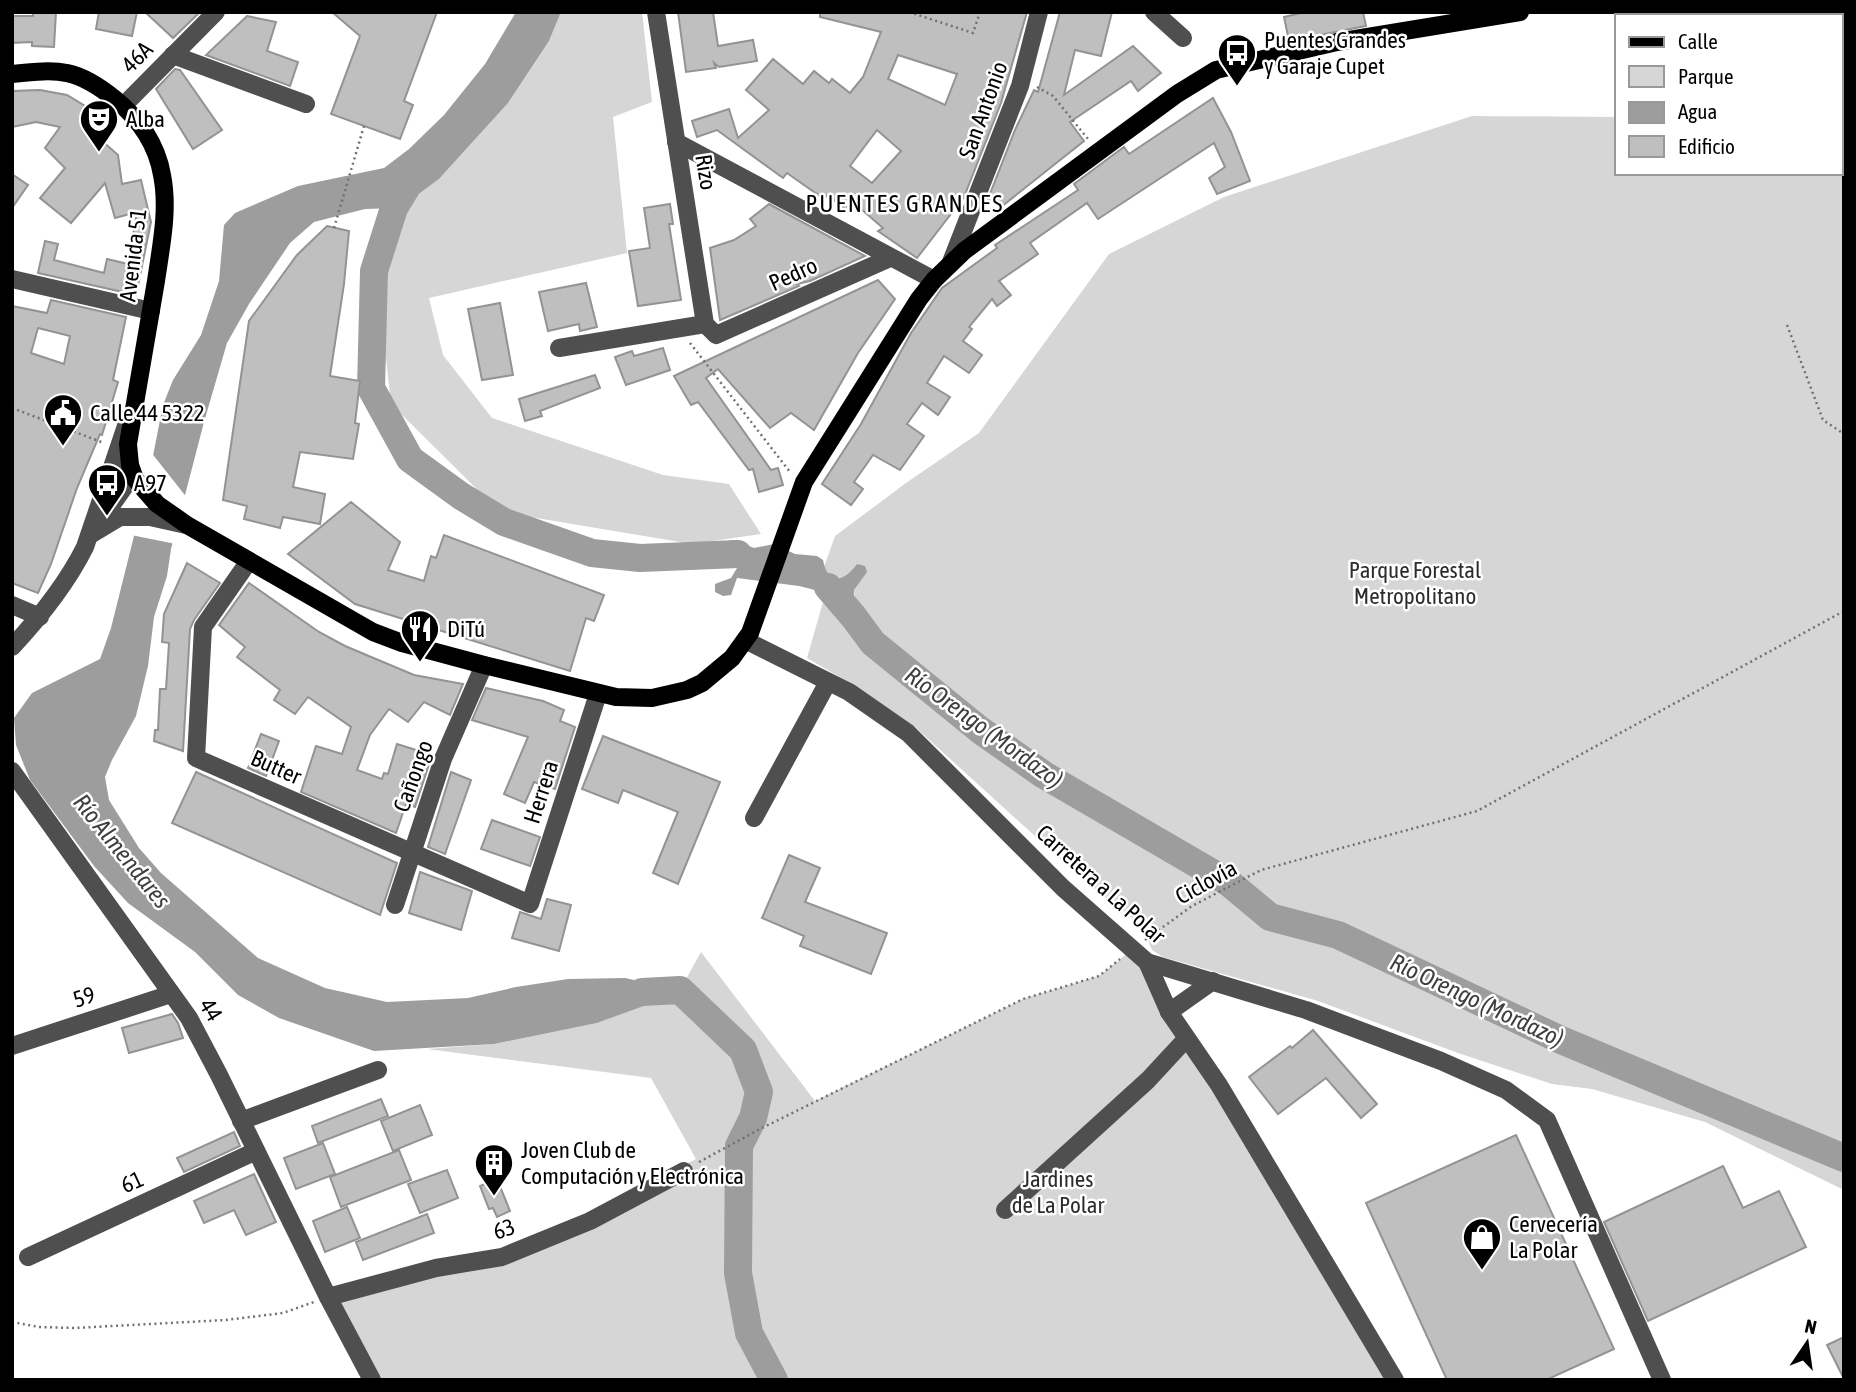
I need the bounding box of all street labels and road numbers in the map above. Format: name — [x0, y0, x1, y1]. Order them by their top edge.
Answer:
street label: 46A — [116, 36, 158, 78]
street label: San Antonio — [953, 58, 1013, 162]
street label: Rizo — [690, 152, 722, 192]
street label: Avenida 51 — [114, 207, 152, 303]
street label: Pedro — [765, 252, 821, 296]
street label: Cañongo — [388, 737, 438, 815]
street label: Butter — [247, 744, 306, 790]
street label: Herrera — [519, 757, 563, 827]
street label: Carretera a La Polar — [1031, 819, 1172, 949]
street label: Ciclovía — [1171, 855, 1241, 909]
street label: 59 — [70, 981, 98, 1013]
street label: 44 — [194, 994, 228, 1026]
street label: 61 — [117, 1166, 147, 1198]
street label: 63 — [490, 1213, 518, 1245]

